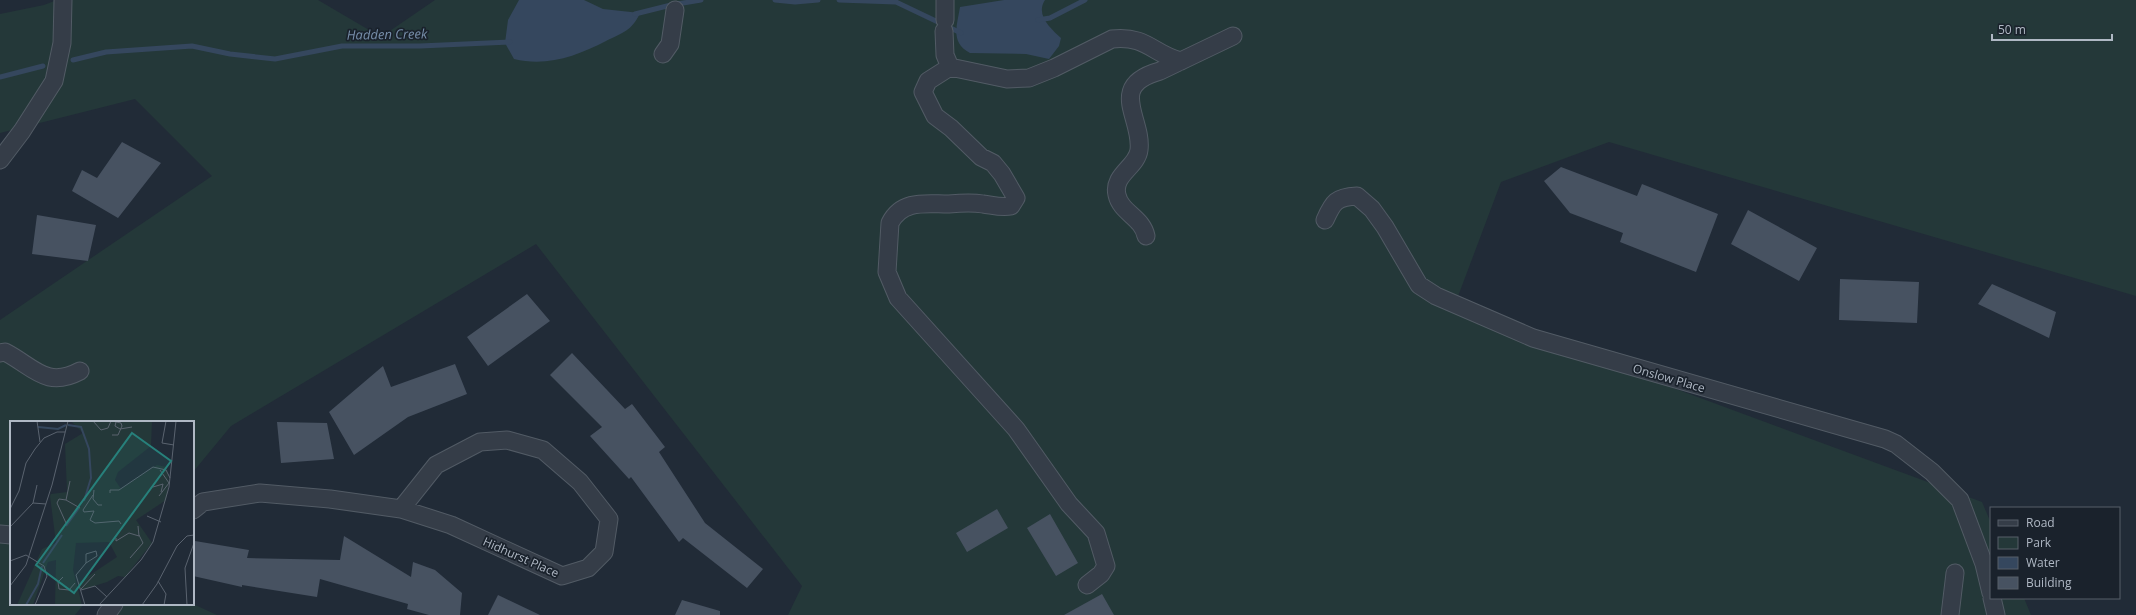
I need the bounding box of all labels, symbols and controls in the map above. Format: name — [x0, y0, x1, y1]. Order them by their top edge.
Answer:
scale bar — [1992, 16, 2112, 42]
text: 50 m — [1998, 21, 2026, 38]
water label: Hadden Creek — [347, 24, 428, 44]
street label: Onslow Place — [1631, 360, 1707, 397]
inset map — [10, 421, 194, 605]
legend — [1990, 507, 2120, 599]
text: Road — [2026, 514, 2055, 531]
street label: Hidhurst Place — [480, 533, 562, 581]
text: Park — [2026, 534, 2052, 551]
text: Water — [2026, 554, 2060, 571]
text: Building — [2026, 574, 2072, 591]

